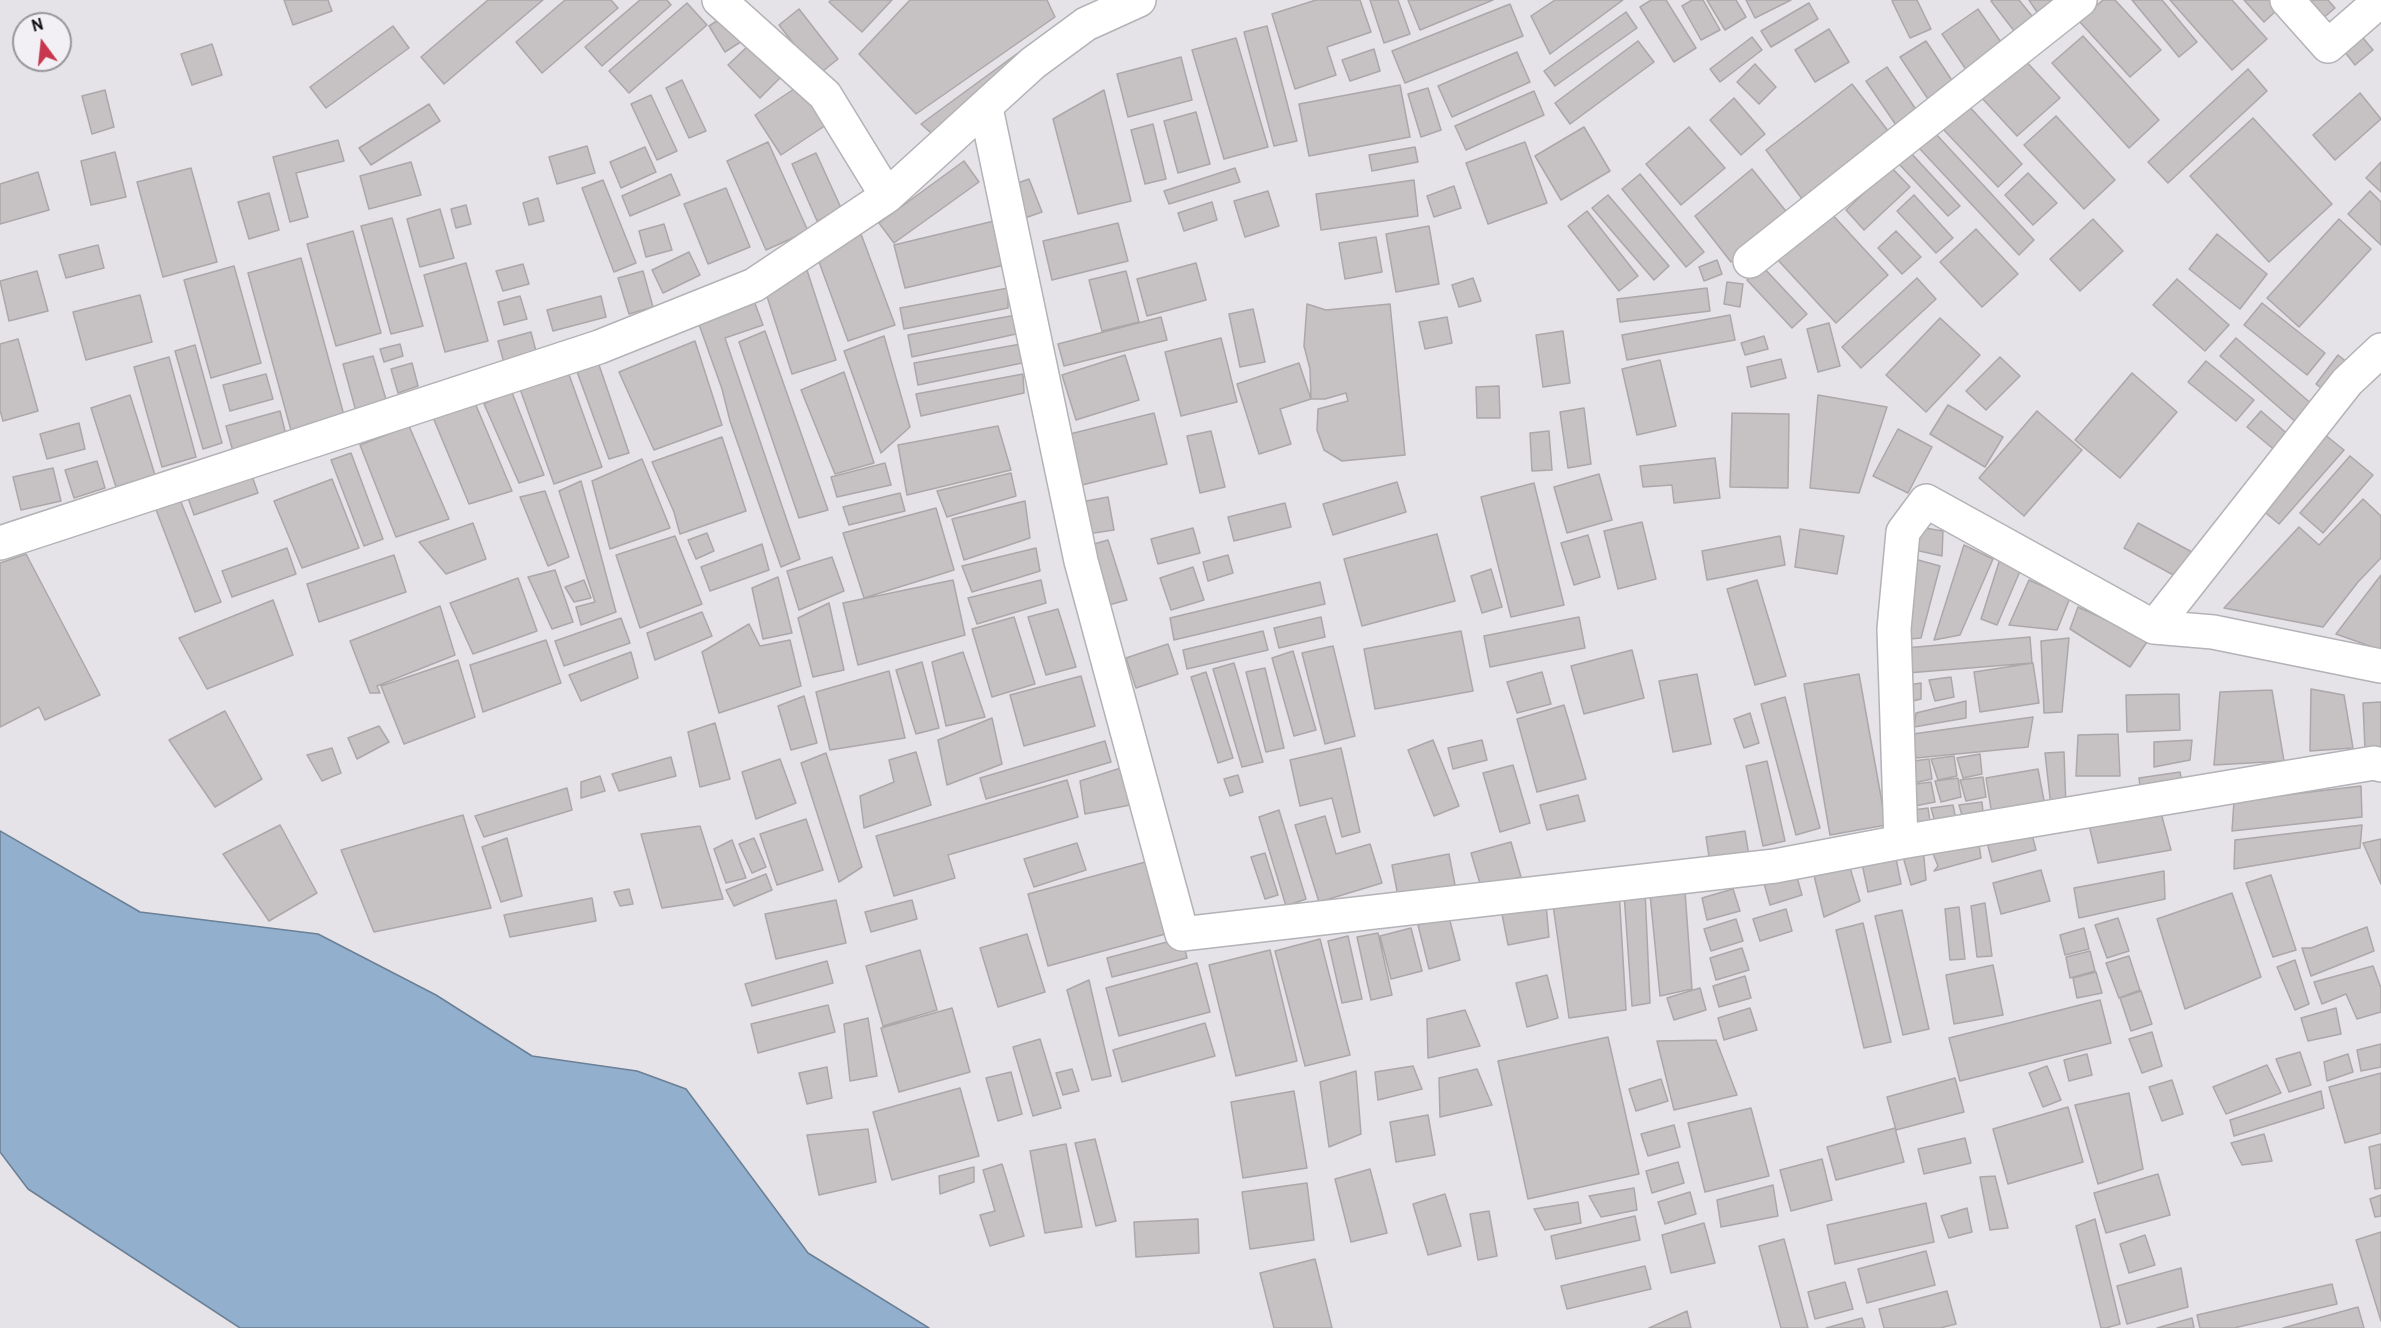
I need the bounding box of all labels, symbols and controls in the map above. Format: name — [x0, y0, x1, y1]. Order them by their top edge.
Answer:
north arrow — [12, 12, 72, 72]
text: N — [30, 15, 46, 38]

